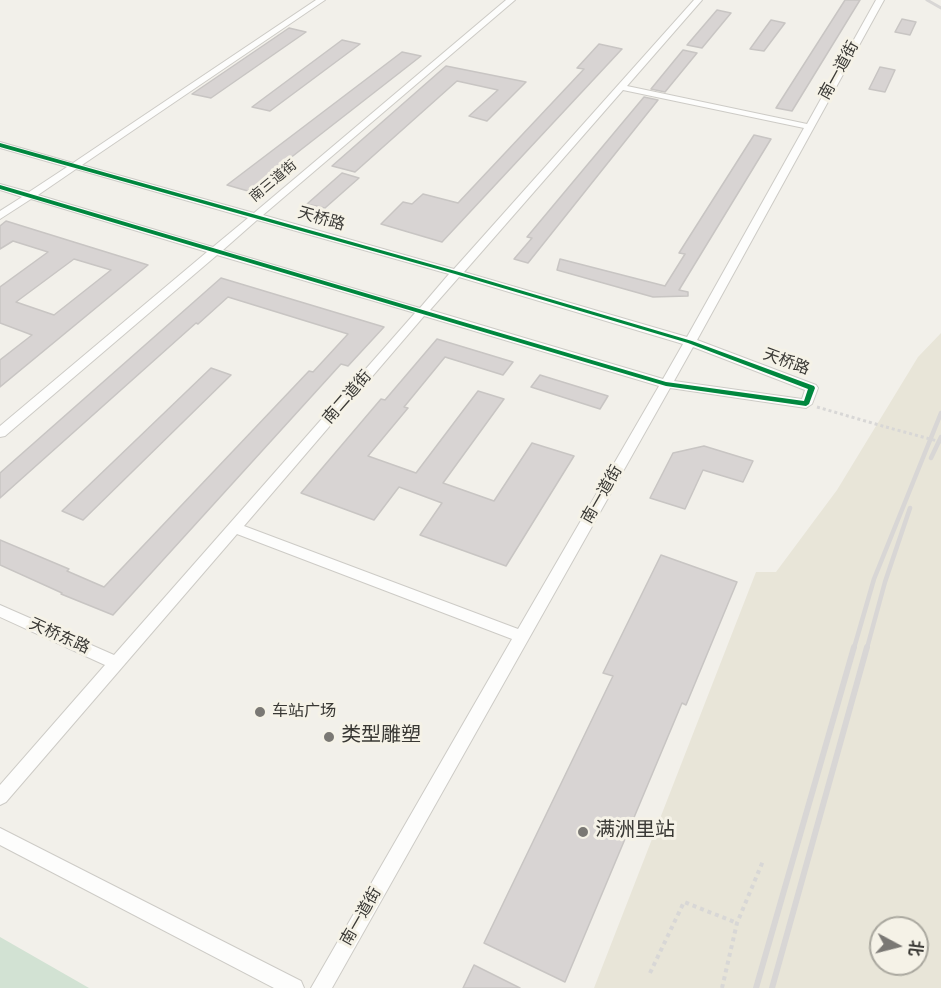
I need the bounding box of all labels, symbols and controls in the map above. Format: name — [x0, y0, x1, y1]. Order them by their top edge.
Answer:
street label: 南一道街 — [816, 38, 864, 104]
street label: 南三道街 — [247, 158, 301, 206]
street label: 天桥路 — [295, 204, 347, 236]
street label: 天桥路 — [760, 346, 812, 380]
street label: 南二道街 — [320, 368, 376, 428]
street label: 南一道街 — [579, 462, 627, 528]
street label: 天桥东路 — [26, 615, 92, 659]
place label: 车站广场 — [272, 702, 336, 722]
marker: 车站广场 — [253, 705, 267, 719]
place label: 类型雕塑 — [341, 725, 421, 749]
marker: 类型雕塑 — [322, 730, 336, 744]
place label: 满洲里站 — [595, 820, 675, 844]
marker: 满洲里站 — [576, 825, 590, 839]
street label: 南一道街 — [338, 884, 386, 950]
north arrow — [869, 916, 929, 976]
text: 北 — [903, 939, 927, 957]

